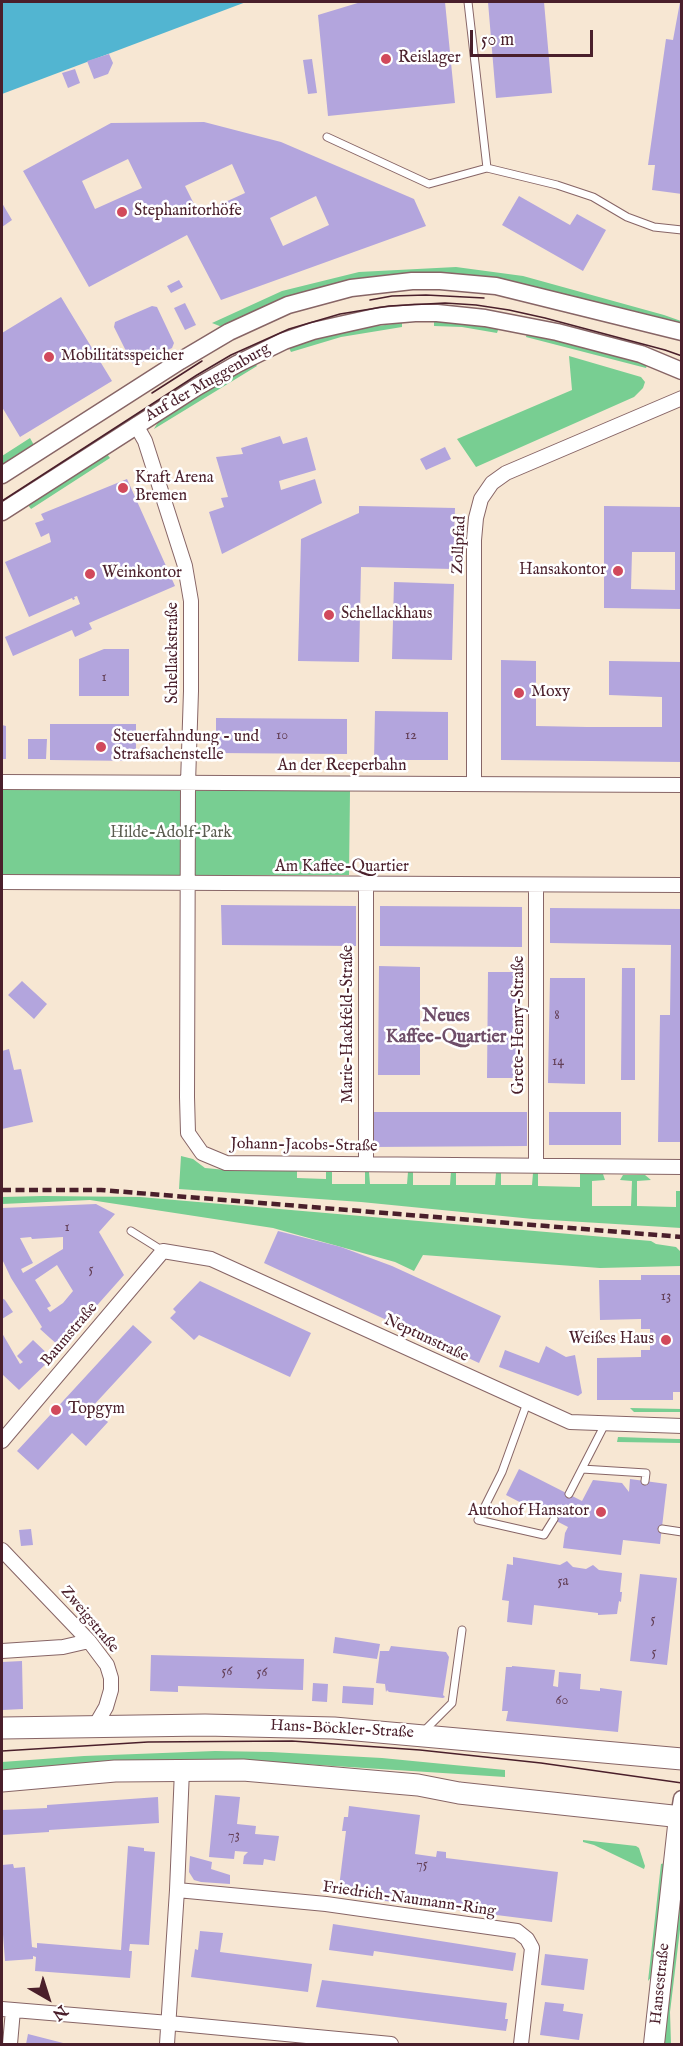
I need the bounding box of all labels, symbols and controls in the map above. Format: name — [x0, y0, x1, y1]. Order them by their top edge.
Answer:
scale bar — [473, 18, 596, 56]
text: 50 m — [481, 29, 514, 52]
place label: Reislager — [398, 49, 461, 69]
marker: Reislager — [379, 52, 393, 66]
place label: Stephanitorhöfe — [134, 202, 242, 222]
marker: Stephanitorhöfe — [115, 205, 129, 219]
street label: Auf der Muggenburg — [142, 339, 274, 427]
place label: Mobilitätsspeicher — [61, 347, 184, 367]
marker: Mobilitätsspeicher — [42, 350, 56, 364]
place label: Kraft Arena Bremen — [135, 469, 214, 507]
marker: Kraft Arena Bremen — [116, 481, 130, 495]
street label: Zollpfad — [449, 515, 471, 575]
place label: Hansakontor — [519, 561, 606, 581]
place label: Weinkontor — [102, 564, 182, 584]
marker: Hansakontor — [611, 564, 625, 578]
marker: Weinkontor — [83, 567, 97, 581]
street label: Schellackstraße — [164, 602, 184, 704]
place label: Schellackhaus — [341, 605, 432, 625]
marker: Schellackhaus — [322, 608, 336, 622]
house number: 1 — [101, 670, 107, 686]
place label: Moxy — [531, 683, 570, 703]
marker: Moxy — [512, 686, 526, 700]
place label: Steuerfahndung - und Strafsachenstelle — [113, 728, 259, 766]
house number: 10 — [276, 728, 288, 744]
house number: 12 — [405, 728, 417, 744]
marker: Steuerfahndung - und Strafsachenstelle — [94, 740, 108, 754]
street label: An der Reeperbahn — [277, 757, 407, 777]
park label: Hilde-Adolf-Park — [110, 824, 232, 844]
street label: Am Kaffee-Quartier — [275, 858, 409, 878]
street label: Marie-Hackfeld-Straße — [339, 945, 359, 1103]
street label: Grete-Henry-Straße — [510, 956, 530, 1094]
district label: Neues Kaffee-Quartier — [386, 1006, 506, 1048]
house number: 8 — [554, 1008, 560, 1024]
house number: 14 — [552, 1054, 564, 1070]
street label: Johann-Jacobs-Straße — [230, 1135, 378, 1157]
house number: 1 — [64, 1220, 70, 1236]
house number: 5 — [88, 1262, 94, 1278]
house number: 13 — [661, 1289, 671, 1305]
street label: Baumstraße — [38, 1299, 102, 1371]
street label: Neptunstraße — [381, 1311, 471, 1367]
place label: Weißes Haus — [569, 1330, 654, 1350]
marker: Weißes Haus — [659, 1333, 673, 1347]
place label: Topgym — [68, 1400, 125, 1420]
marker: Topgym — [49, 1403, 63, 1417]
place label: Autohof Hansator — [468, 1502, 589, 1522]
marker: Autohof Hansator — [594, 1505, 608, 1519]
house number: 5a — [557, 1574, 569, 1590]
street label: Zweigstraße — [56, 1583, 122, 1657]
house number: 5 — [650, 1612, 656, 1628]
house number: 5 — [651, 1645, 657, 1661]
house number: 56 — [222, 1664, 232, 1680]
house number: 56 — [257, 1665, 267, 1681]
house number: 60 — [556, 1693, 568, 1709]
street label: Hans-Böckler-Straße — [270, 1717, 414, 1743]
house number: 73 — [228, 1828, 240, 1844]
house number: 75 — [416, 1857, 428, 1873]
street label: Friedrich-Naumann-Ring — [321, 1878, 497, 1922]
street label: Hansestraße — [647, 1942, 675, 2026]
north arrow — [18, 1968, 78, 2028]
text: N — [48, 2000, 71, 2024]

